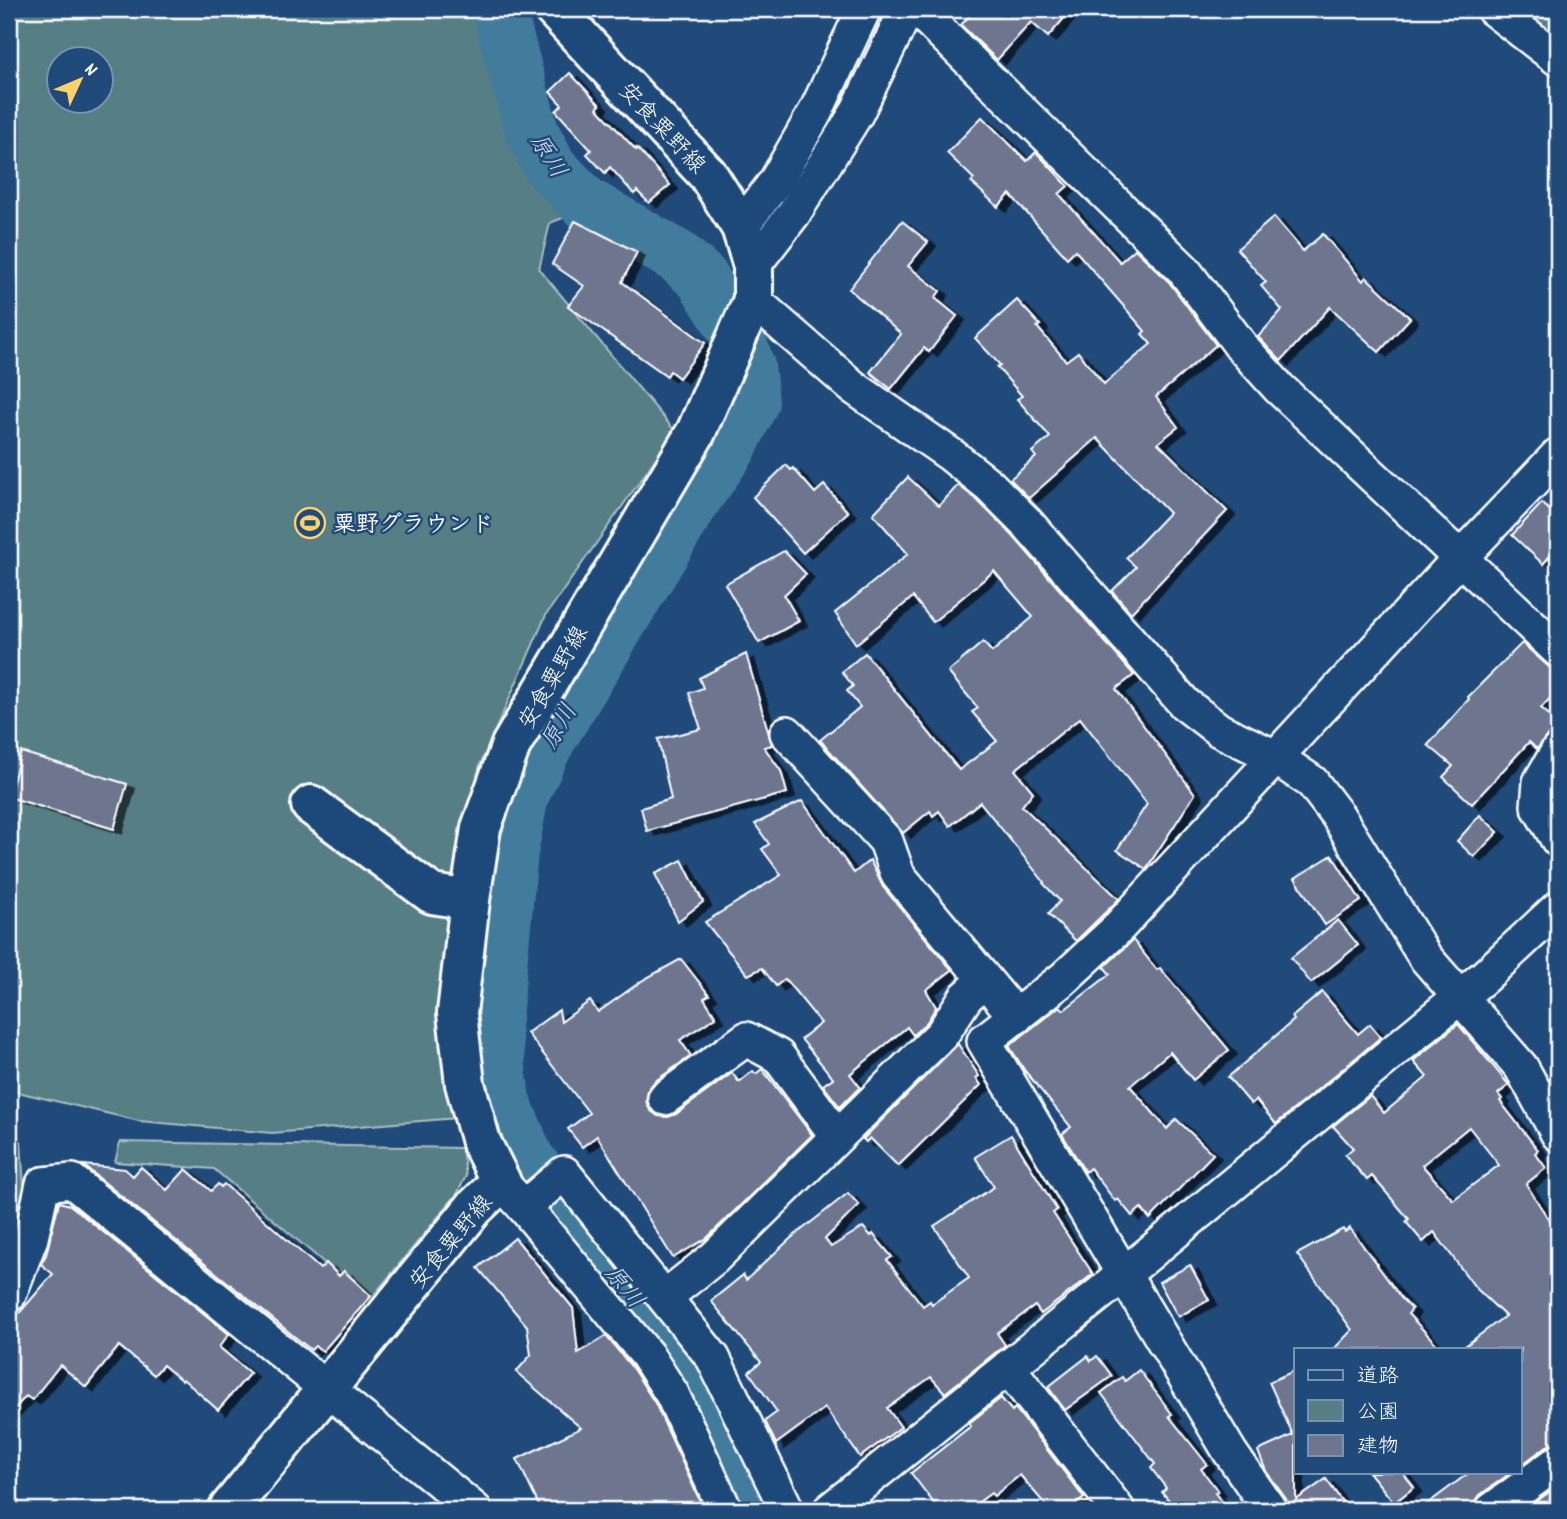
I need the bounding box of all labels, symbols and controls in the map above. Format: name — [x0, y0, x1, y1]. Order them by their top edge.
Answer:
north arrow — [46, 46, 116, 116]
text: N — [77, 58, 103, 83]
street label: 安食粟野線 — [609, 76, 712, 183]
water label: 原川 — [519, 127, 574, 186]
sports icon: 粟野グラウンド — [293, 506, 327, 540]
place label: 粟野グラウンド — [333, 510, 494, 543]
street label: 安食粟野線 — [512, 621, 598, 737]
water label: 原川 — [534, 698, 587, 757]
street label: 安食粟野線 — [403, 1189, 502, 1298]
water label: 原川 — [594, 1259, 651, 1317]
legend — [1294, 1348, 1522, 1474]
text: 道路 — [1357, 1363, 1399, 1393]
text: 公園 — [1357, 1399, 1399, 1429]
text: 建物 — [1357, 1433, 1399, 1463]

